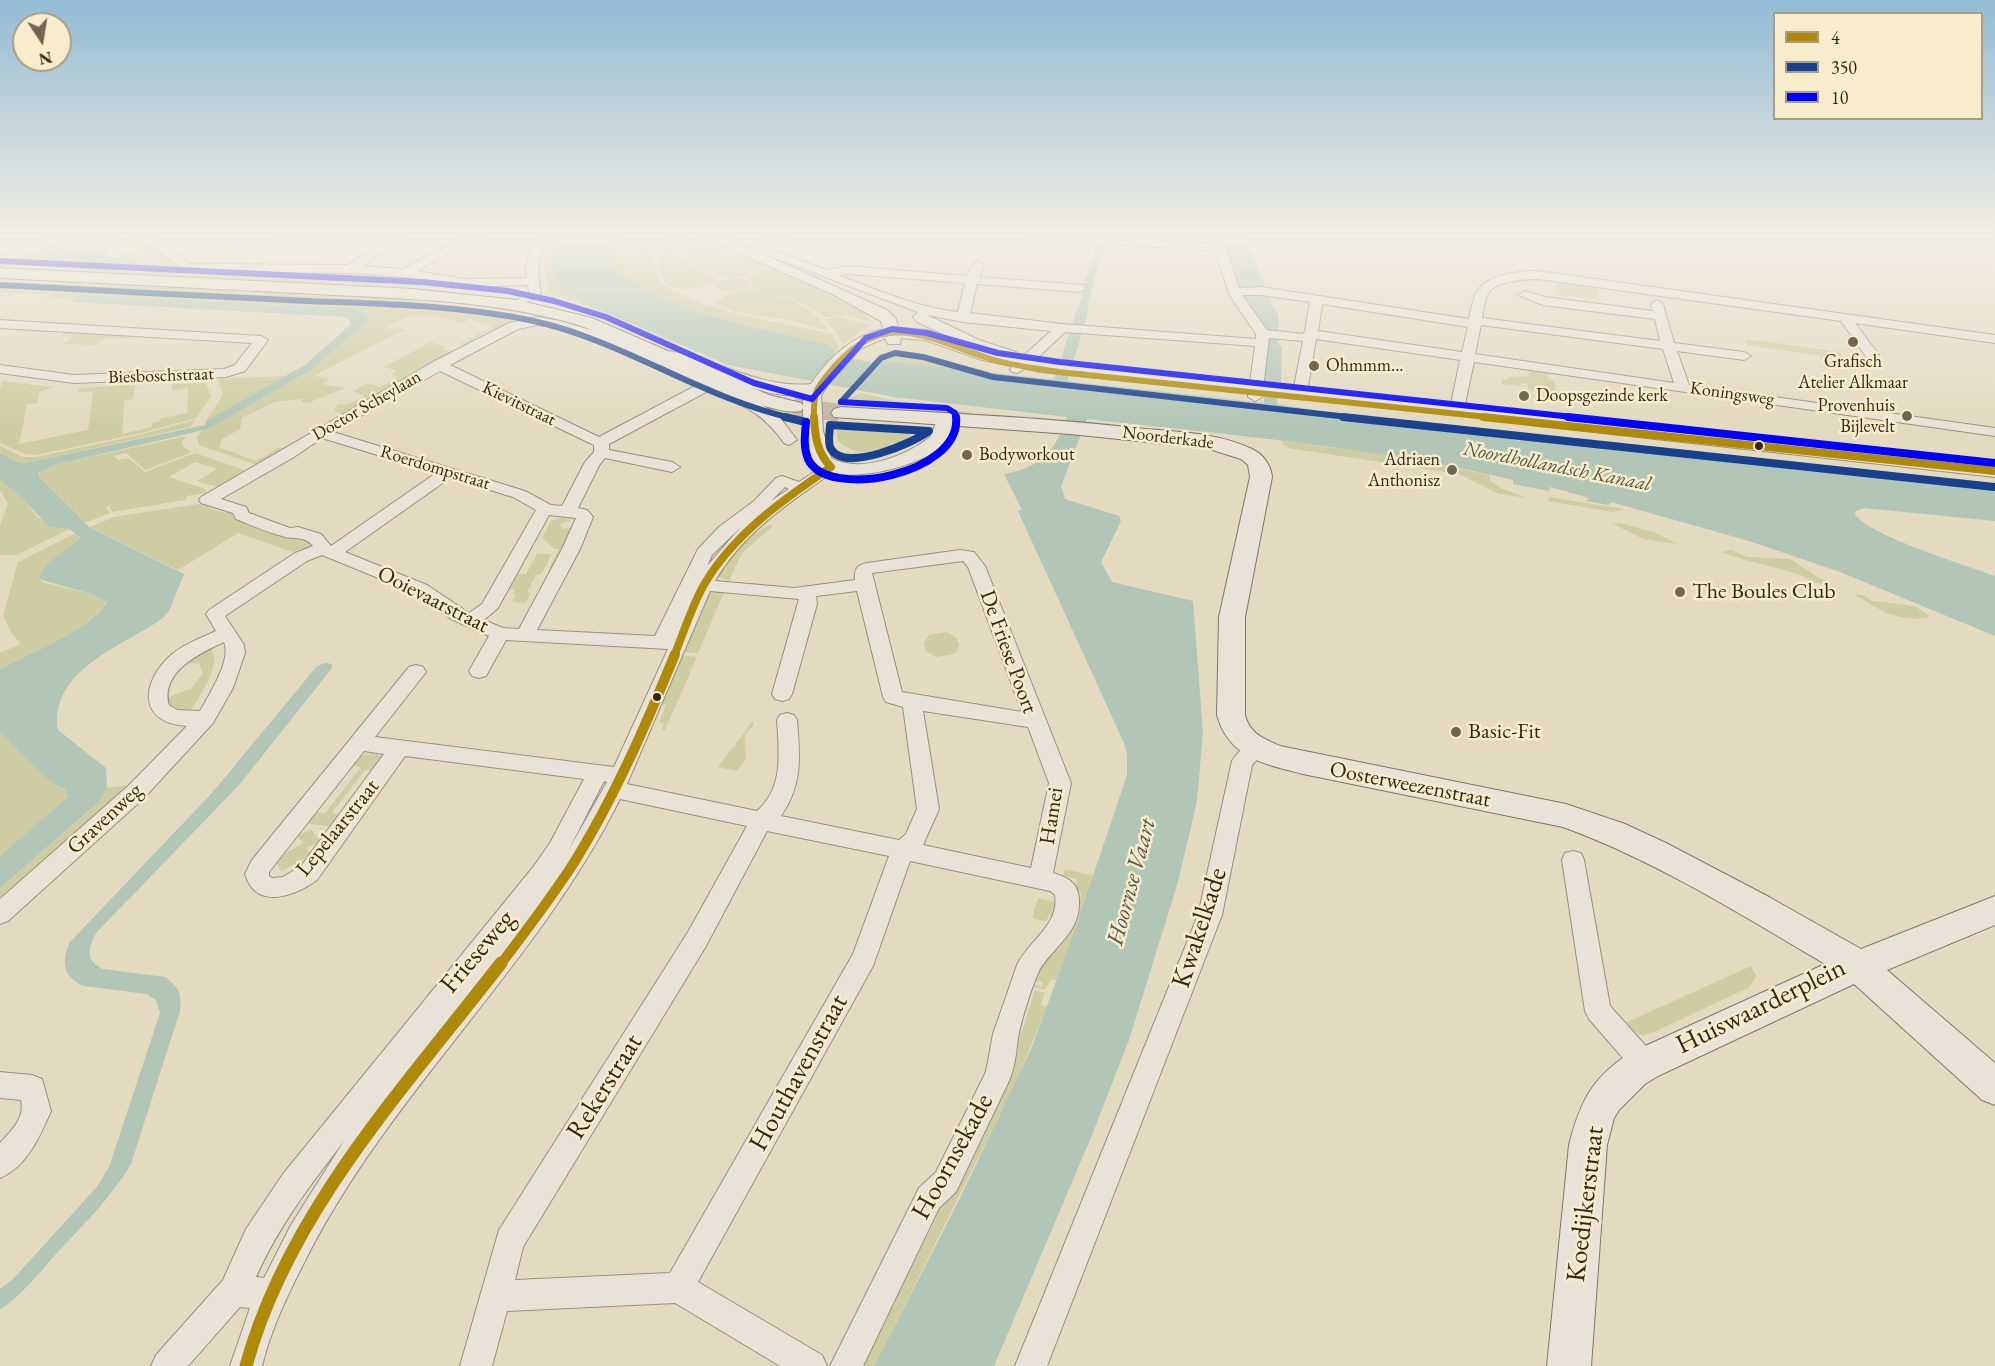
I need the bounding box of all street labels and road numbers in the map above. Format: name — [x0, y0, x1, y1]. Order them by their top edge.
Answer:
street label: Biesboschstraat — [108, 363, 214, 389]
street label: Doctor Scheylaan — [309, 366, 425, 446]
street label: Kievitstraat — [479, 377, 559, 431]
street label: Koningsweg — [1688, 377, 1776, 411]
street label: Noorderkade — [1121, 422, 1215, 454]
street label: Roerdompstraat — [378, 441, 492, 495]
street label: Ooievaarstraat — [373, 561, 493, 639]
street label: De Friese Poort — [973, 587, 1043, 717]
street label: Oosterweezenstraat — [1327, 756, 1493, 814]
street label: Lepelaarstraat — [291, 774, 385, 882]
street label: Gravenweg — [62, 778, 148, 860]
street label: Hamei — [1034, 785, 1070, 847]
street label: Kwakelkade — [1165, 864, 1235, 992]
street label: Frieseweg — [434, 904, 522, 1000]
street label: Huiswaarderplein — [1671, 952, 1851, 1062]
street label: Houthavenstraat — [743, 989, 855, 1157]
street label: Rekerstraat — [560, 1028, 650, 1146]
street label: Hoornsekade — [905, 1088, 1001, 1226]
street label: Koedijkerstraat — [1560, 1124, 1612, 1284]

